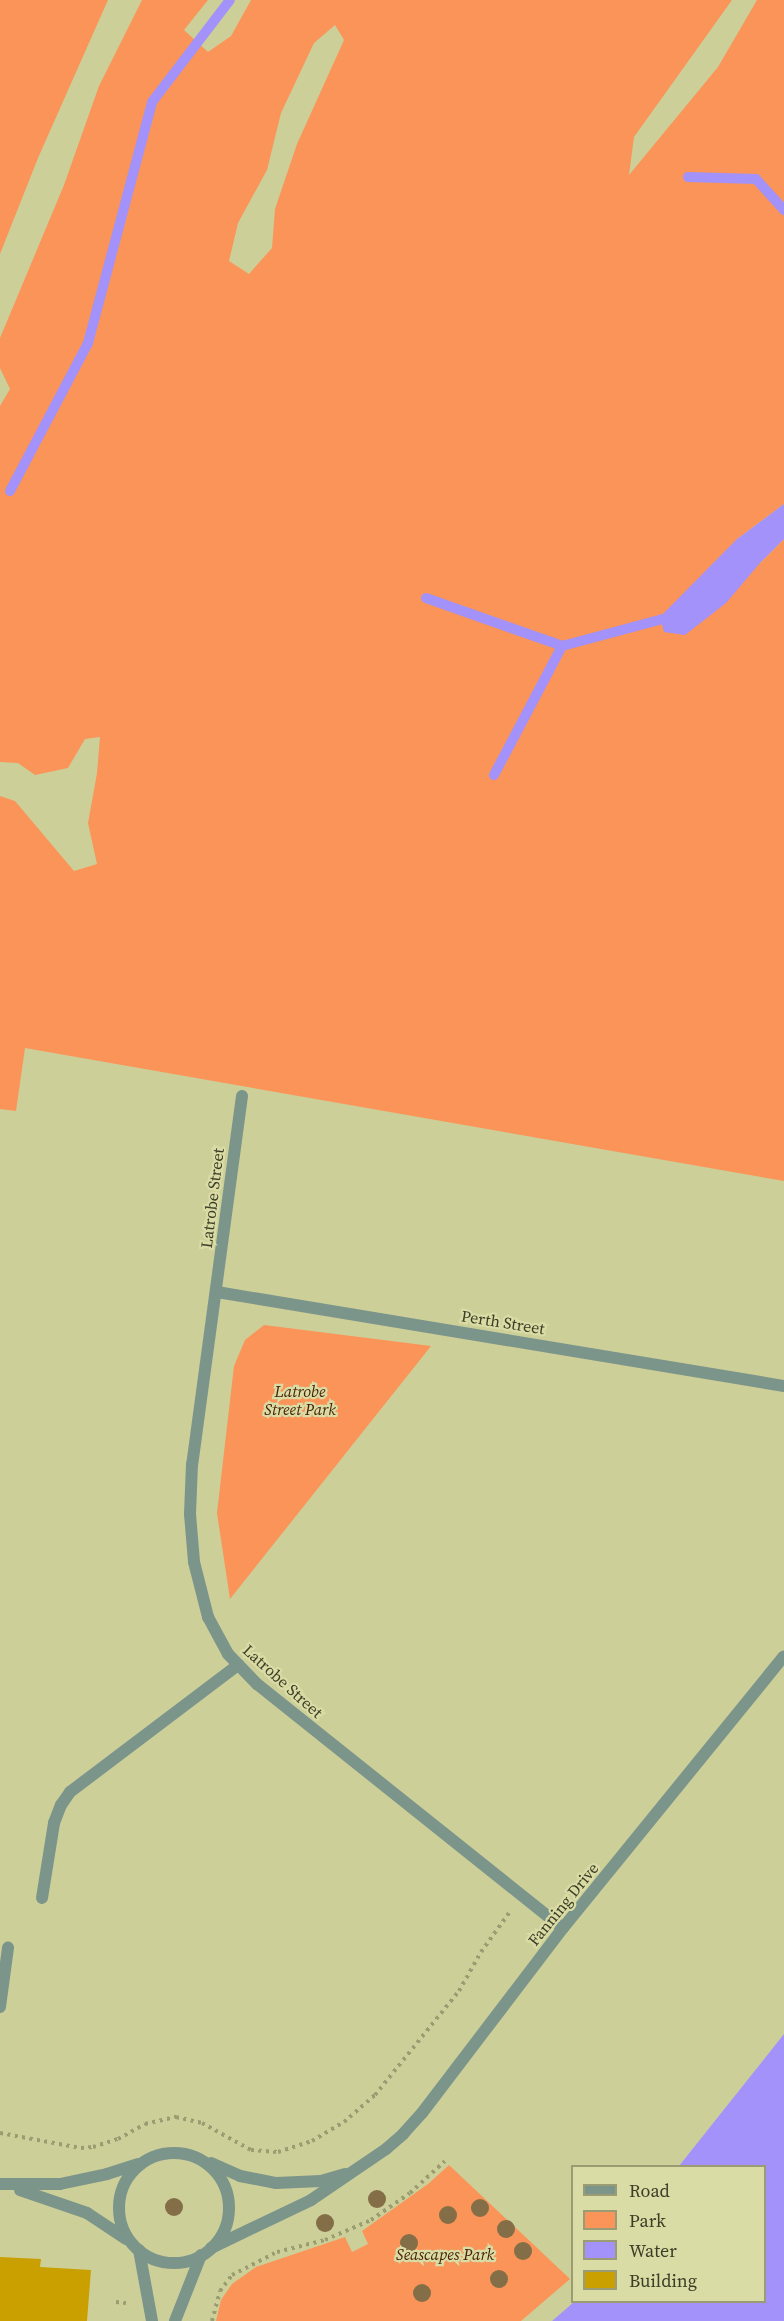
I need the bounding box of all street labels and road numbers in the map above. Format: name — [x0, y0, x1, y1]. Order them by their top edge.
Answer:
street label: Latrobe Street — [196, 1147, 228, 1249]
street label: Perth Street — [460, 1306, 546, 1338]
street label: Latrobe Street — [239, 1640, 327, 1722]
street label: Fanning Drive — [524, 1859, 602, 1949]

